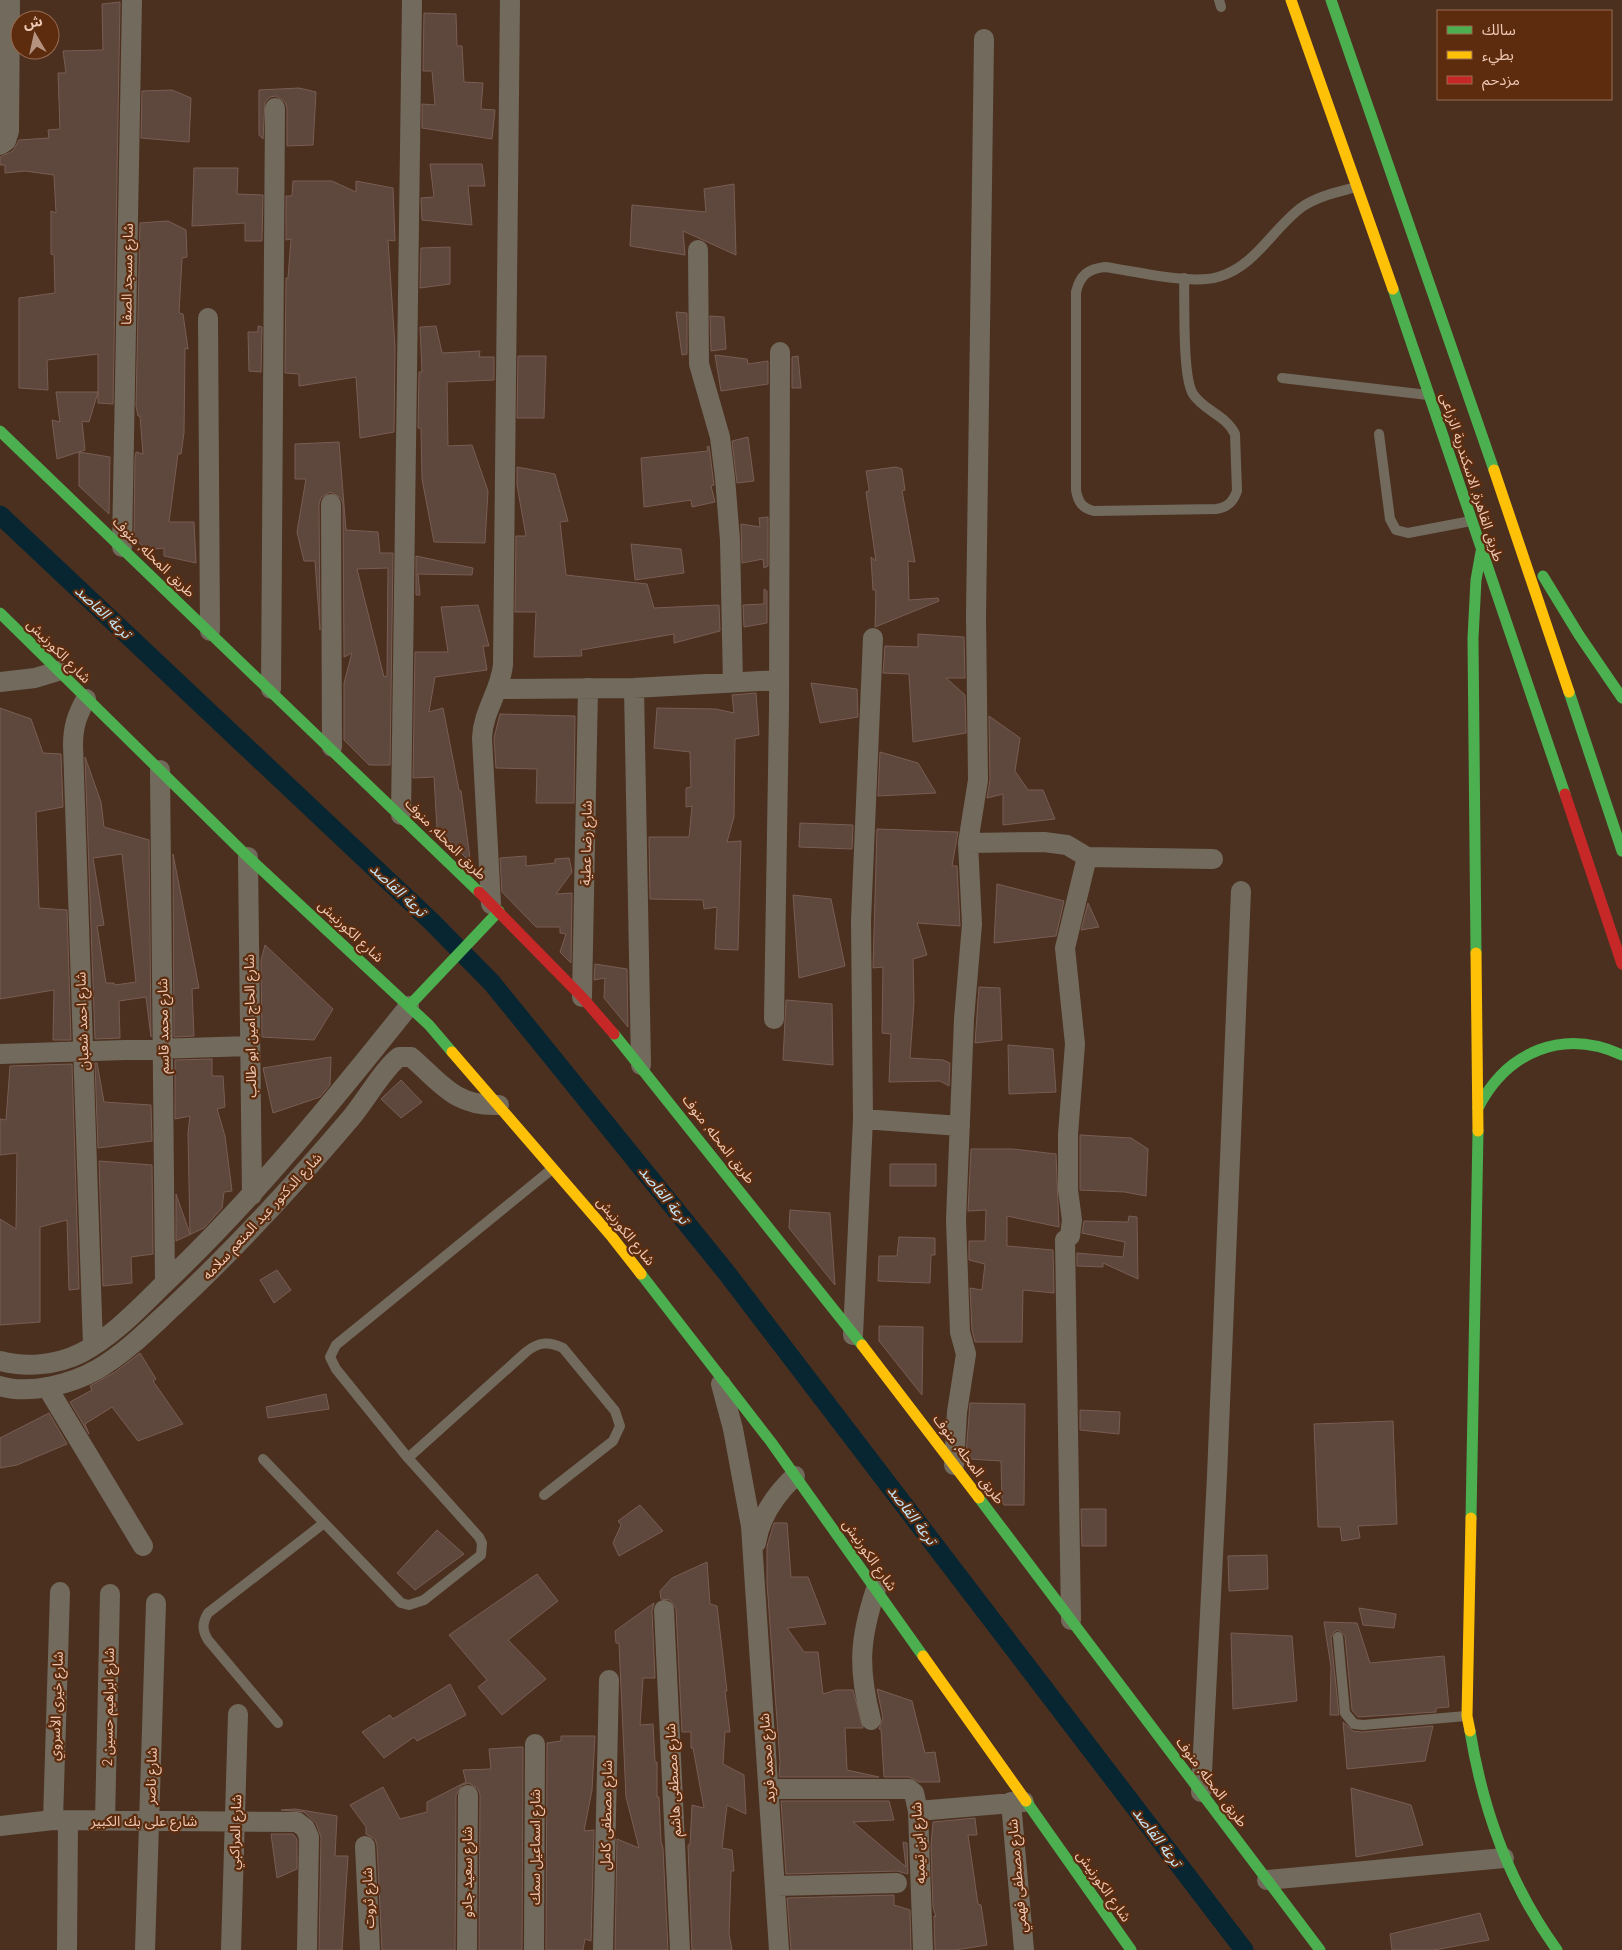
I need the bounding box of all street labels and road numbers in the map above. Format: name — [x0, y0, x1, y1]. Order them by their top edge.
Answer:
street label: شارع مسجد الصفا — [117, 223, 139, 325]
street label: طريق القاهرة, الاسكندرية الزراعى — [1435, 390, 1508, 564]
street label: طريق المحله, منوف — [108, 513, 199, 602]
street label: شارع الكورنيش — [22, 615, 95, 688]
street label: طريق المحله, منوف — [401, 794, 491, 884]
street label: شارع رضا عطية — [576, 800, 598, 886]
street label: شارع الكورنيش — [313, 896, 388, 967]
street label: شارع الحاج امين ابو طالب — [240, 954, 262, 1098]
street label: شارع احمد شعبان — [71, 971, 95, 1071]
street label: شارع محمد قاسم — [153, 978, 175, 1074]
street label: طريق المحله, منوف — [678, 1091, 759, 1188]
street label: شارع الدكتور عبد المنعم سلامه — [198, 1149, 327, 1285]
street label: شارع الكورنيش — [591, 1193, 659, 1270]
street label: طريق المحله, منوف — [929, 1410, 1009, 1508]
street label: شارع الكورنيش — [837, 1516, 901, 1595]
street label: شارع ابراهيم حسين 2 — [98, 1647, 120, 1767]
street label: شارع خيرى الأسروي — [45, 1651, 69, 1761]
street label: شارع محمد فريد — [755, 1712, 781, 1803]
street label: شارع مصطفى هاشم — [661, 1723, 687, 1837]
street label: طريق المحله, منوف — [1172, 1733, 1252, 1831]
street label: شارع ناصر — [141, 1747, 163, 1806]
street label: شارع مصطفى كامل — [596, 1760, 618, 1870]
street label: شارع اسماعيل سمك — [526, 1789, 546, 1905]
street label: شارع المراكبي — [225, 1794, 248, 1870]
street label: شارع ابن تيميه — [907, 1802, 931, 1884]
street label: شارع على بك الكبير — [90, 1812, 197, 1832]
street label: شارع مصطفى فهمي — [1003, 1818, 1033, 1934]
street label: شارع سعيد جادو — [458, 1826, 478, 1918]
street label: شارع الكورنيش — [1071, 1847, 1135, 1926]
street label: شارع ثروت — [358, 1867, 380, 1929]

